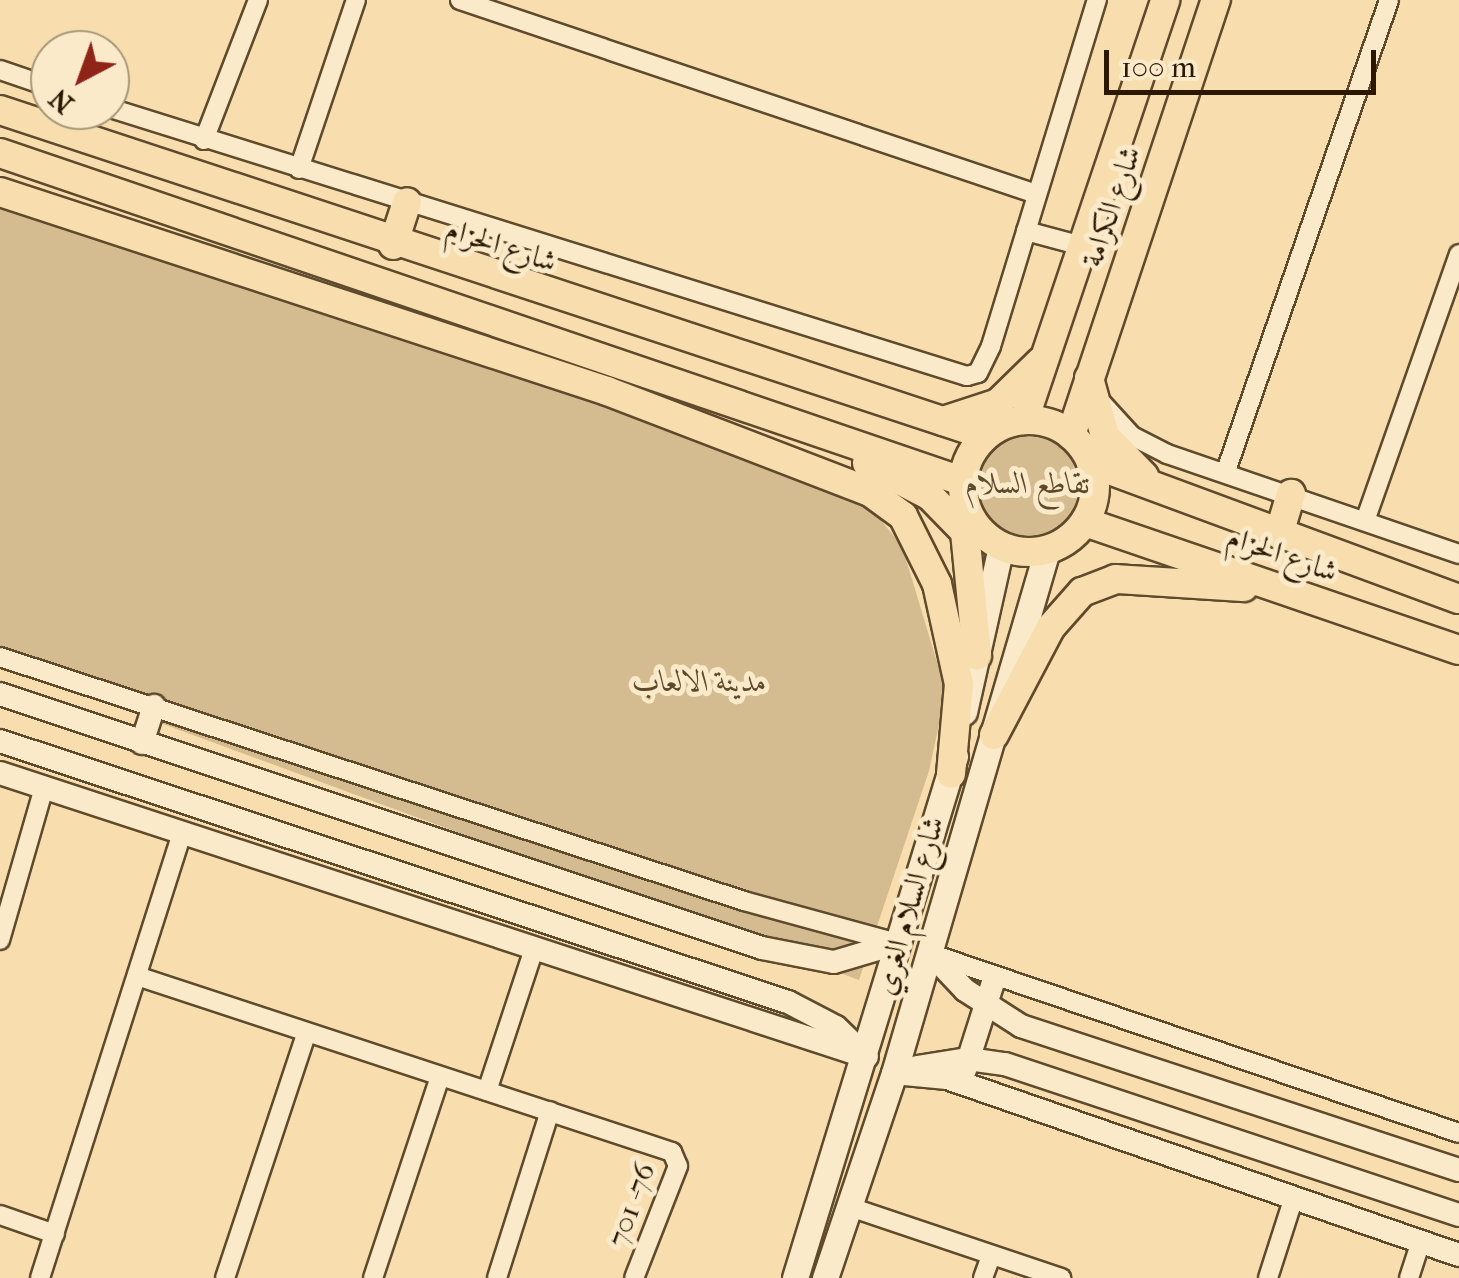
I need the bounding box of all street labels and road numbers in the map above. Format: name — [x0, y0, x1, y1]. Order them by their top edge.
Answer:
street label: شارع الكرامة — [1075, 142, 1149, 272]
street label: شارع الحزام — [441, 211, 561, 281]
street label: شارع الحزام — [1222, 519, 1342, 591]
street label: شارع السلام الغري — [867, 813, 953, 999]
street label: 701 -76 — [600, 1158, 664, 1252]

